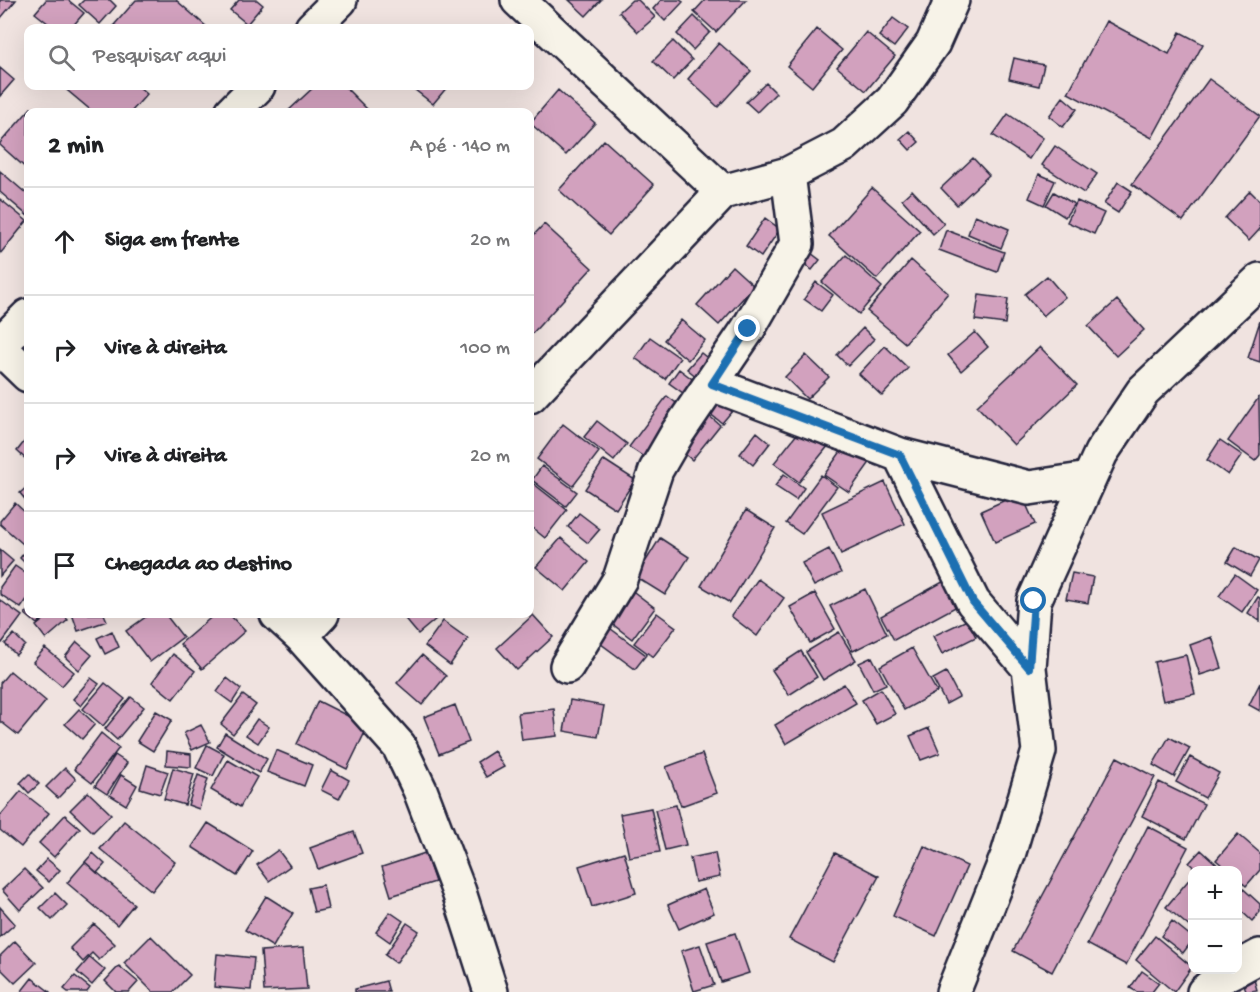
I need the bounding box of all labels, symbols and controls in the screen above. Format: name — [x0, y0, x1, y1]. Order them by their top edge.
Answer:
search box — [24, 24, 534, 90]
icon: search — [45, 41, 78, 74]
text: Pesquisar aqui — [93, 44, 227, 70]
text: 2 min — [48, 132, 103, 163]
text: A pé · 140 m — [410, 136, 510, 159]
icon: ahead — [48, 225, 81, 258]
text: Siga em frente — [105, 228, 239, 254]
text: 20 m — [470, 230, 510, 253]
route end — [734, 315, 760, 341]
icon: right — [48, 333, 81, 366]
text: Vire à direita — [105, 336, 227, 362]
text: 100 m — [460, 338, 510, 361]
icon: right — [48, 441, 81, 474]
text: Vire à direita — [105, 444, 227, 470]
text: 20 m — [470, 446, 510, 469]
icon: arrive — [48, 549, 81, 582]
text: Chegada ao destino — [105, 552, 292, 578]
route start — [1020, 587, 1046, 613]
map controls — [1188, 866, 1242, 974]
button: + — [1188, 866, 1242, 920]
button: − — [1188, 920, 1242, 974]

